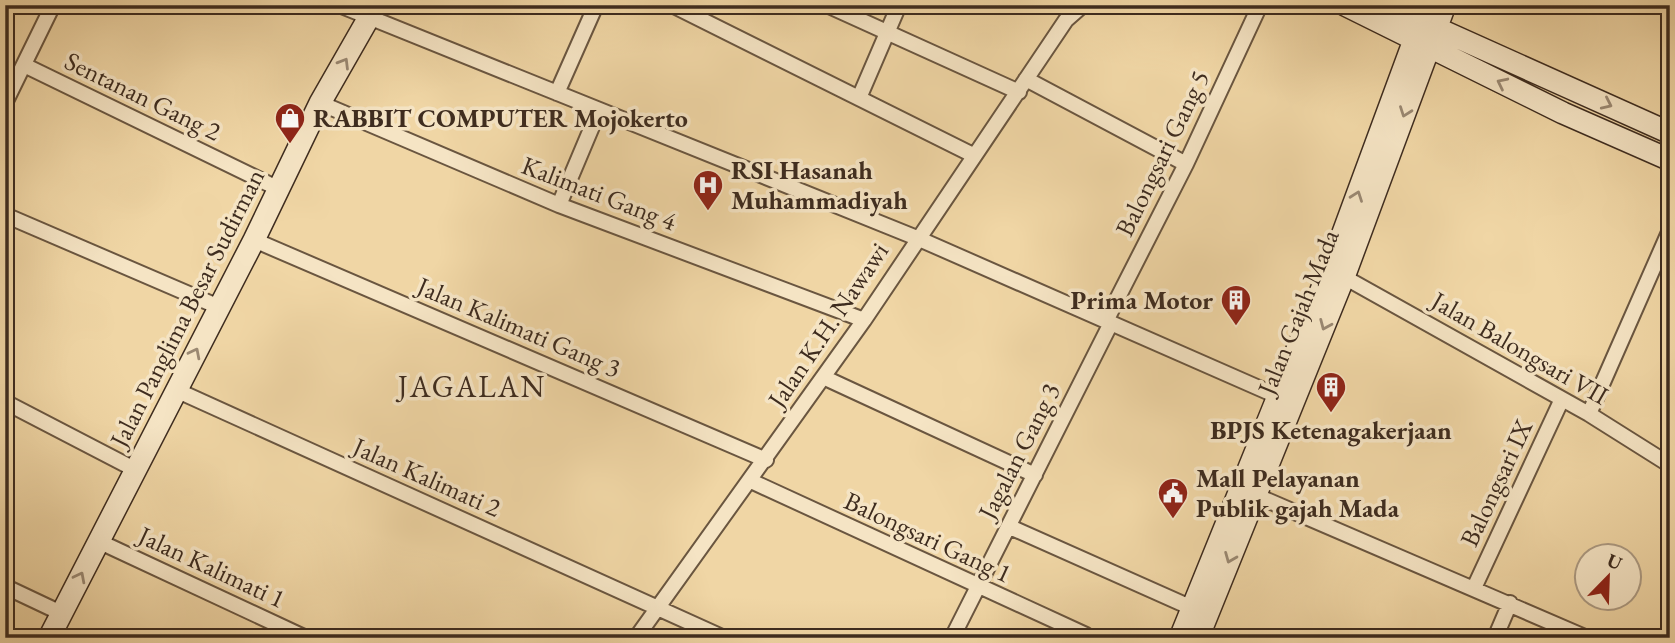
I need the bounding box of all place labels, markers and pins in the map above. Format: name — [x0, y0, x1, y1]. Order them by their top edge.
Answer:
shop icon: RABBIT COMPUTER Mojokerto — [273, 101, 307, 145]
place label: RABBIT COMPUTER Mojokerto — [313, 101, 688, 135]
place label: RSI Hasanah Muhammadiyah — [731, 153, 908, 217]
hospital icon: RSI Hasanah Muhammadiyah — [691, 168, 725, 212]
place label: Prima Motor — [1070, 283, 1213, 317]
building icon: Prima Motor — [1219, 283, 1253, 327]
building icon: BPJS Ketenagakerjaan — [1314, 370, 1348, 414]
place label: BPJS Ketenagakerjaan — [1210, 413, 1452, 447]
place label: Mall Pelayanan Publik gajah Mada — [1196, 461, 1400, 525]
public building icon: Mall Pelayanan Publik gajah Mada — [1156, 476, 1190, 520]

